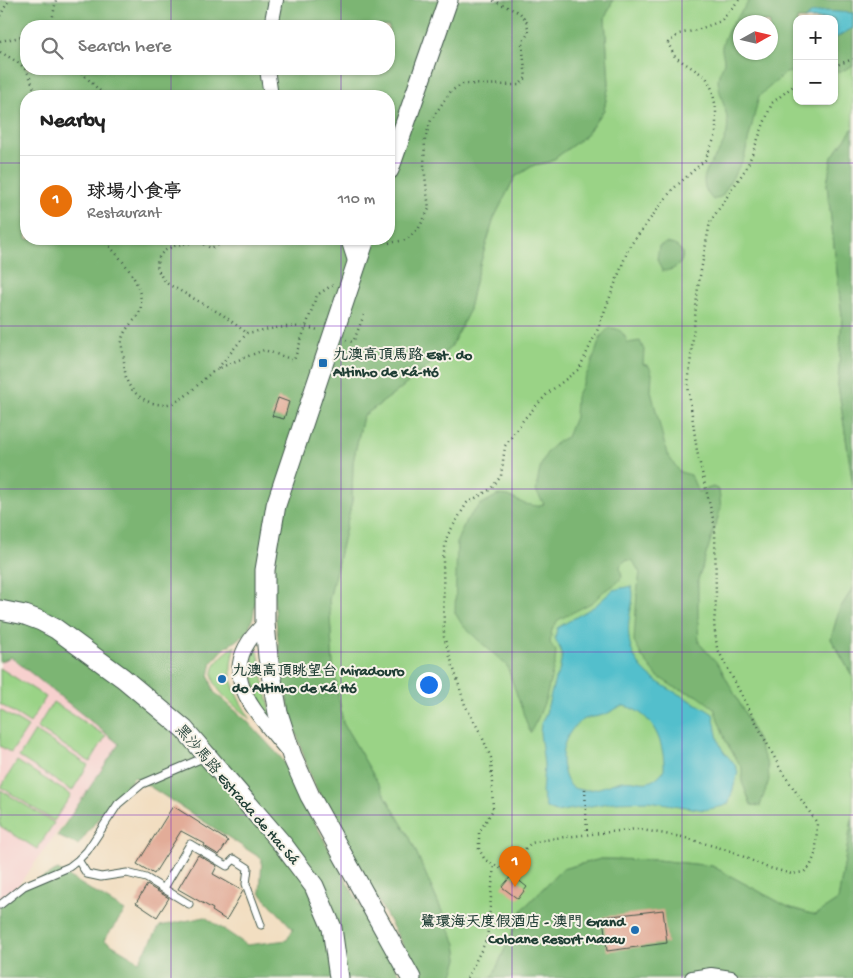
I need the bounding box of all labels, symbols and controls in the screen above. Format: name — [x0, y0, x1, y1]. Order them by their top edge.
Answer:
north arrow — [733, 15, 778, 60]
map controls — [793, 15, 838, 105]
button: + — [793, 15, 838, 60]
search box — [20, 20, 395, 75]
icon: search — [38, 34, 66, 62]
text: Search here — [78, 36, 172, 59]
button: − — [793, 60, 838, 105]
text: Nearby — [40, 110, 105, 135]
text: 球場小食亭 — [87, 182, 182, 205]
text: 1 — [53, 191, 59, 210]
text: 110 m — [338, 191, 375, 210]
text: Restaurant — [87, 205, 161, 224]
place label: 九澳高頂馬路 Est. do Altinho de Ká-Hó — [332, 347, 473, 382]
marker: 九澳高頂馬路 Est. do Altinho de Ká-Hó — [317, 357, 329, 369]
place label: 九澳高頂眺望台 Miradouro do Altinho de Ká Hó — [232, 663, 405, 698]
your location — [416, 672, 442, 698]
marker: 九澳高頂眺望台 Miradouro do Altinho de Ká Hó — [216, 673, 228, 685]
street label: 黑沙馬路 Estrada de Hac Sá — [171, 722, 303, 870]
pin: 1 — [499, 846, 531, 887]
place label: 鷺環海天度假酒店 - 澳門 Grand Coloane Resort Macau — [421, 914, 627, 949]
marker: 鷺環海天度假酒店 - 澳門 Grand Coloane Resort Macau — [629, 924, 641, 936]

